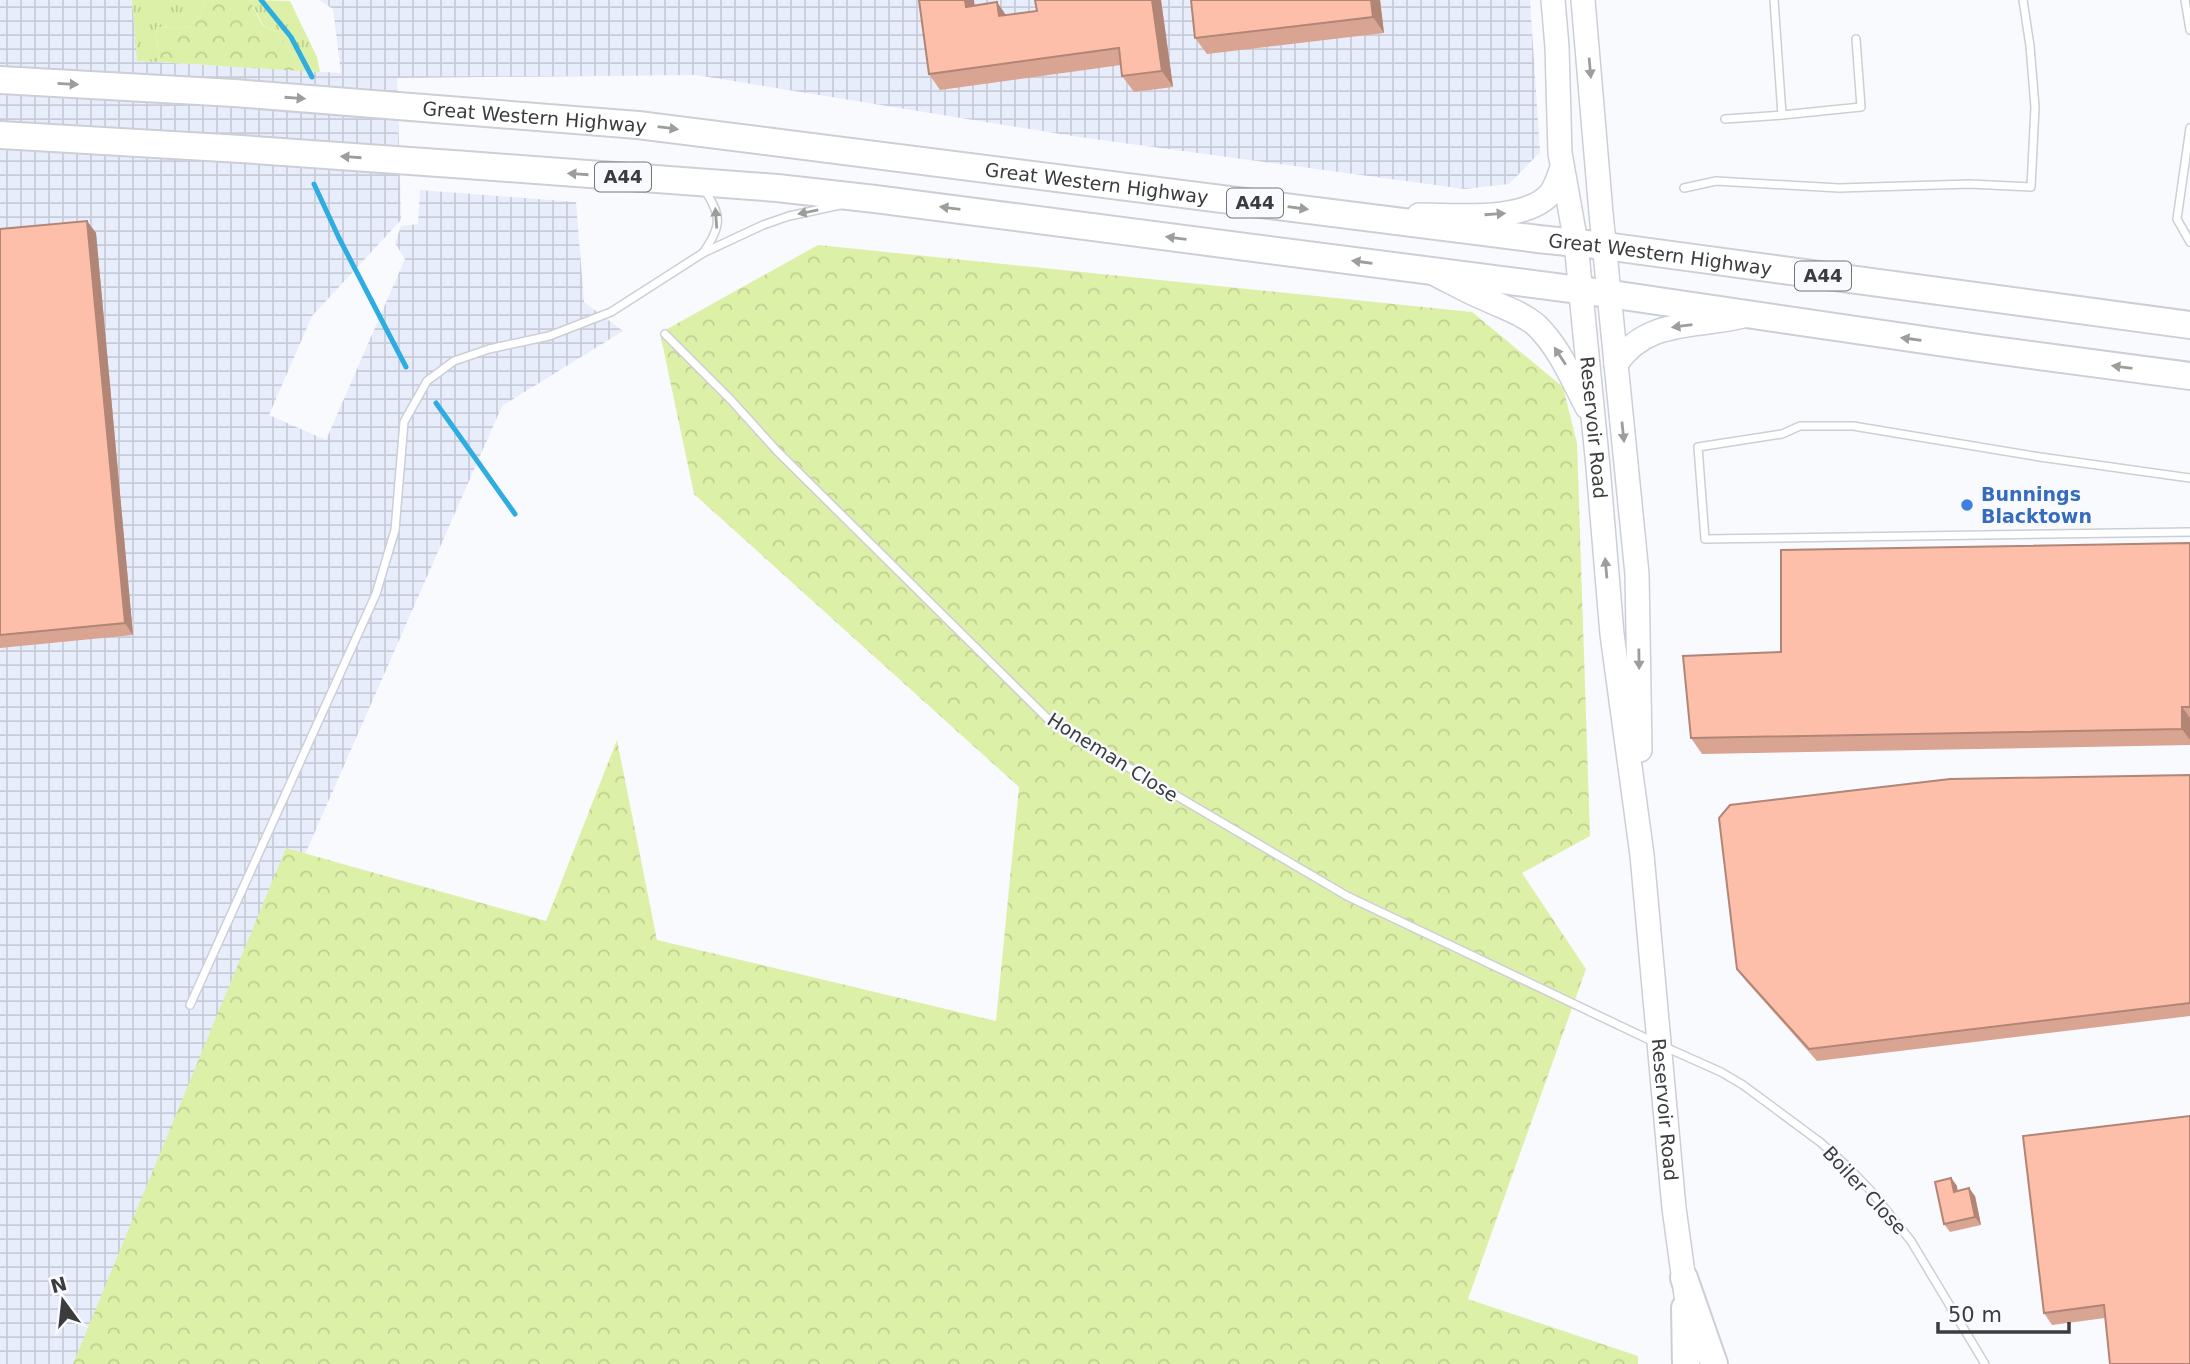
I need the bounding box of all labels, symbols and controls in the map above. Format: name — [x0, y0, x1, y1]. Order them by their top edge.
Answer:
one-way arrow — [1585, 57, 1596, 79]
one-way arrow — [57, 79, 79, 90]
one-way arrow — [284, 93, 306, 104]
street label: Great Western Highway — [422, 97, 648, 137]
one-way arrow — [658, 123, 680, 134]
one-way arrow — [340, 151, 362, 162]
street label: Great Western Highway — [984, 158, 1210, 208]
road number: A44 — [595, 162, 651, 192]
one-way arrow — [566, 168, 588, 179]
road number: A44 — [1227, 188, 1283, 218]
one-way arrow — [939, 203, 961, 214]
one-way arrow — [1287, 203, 1309, 214]
one-way arrow — [797, 206, 819, 217]
one-way arrow — [710, 207, 721, 229]
one-way arrow — [1484, 208, 1506, 219]
street label: Great Western Highway — [1547, 229, 1773, 279]
one-way arrow — [1165, 232, 1187, 243]
one-way arrow — [1351, 257, 1373, 268]
road number: A44 — [1795, 262, 1851, 290]
one-way arrow — [1671, 320, 1693, 331]
one-way arrow — [1900, 333, 1922, 344]
one-way arrow — [1553, 347, 1567, 365]
street label: Reservoir Road — [1576, 355, 1612, 500]
one-way arrow — [2111, 361, 2133, 372]
one-way arrow — [1618, 421, 1629, 443]
place label: Bunnings Blacktown — [1981, 483, 2092, 527]
marker: Bunnings Blacktown — [1959, 497, 1975, 513]
one-way arrow — [1600, 557, 1611, 579]
one-way arrow — [1633, 648, 1644, 670]
street label: Honeman Close — [1044, 708, 1182, 806]
street label: Reservoir Road — [1648, 1037, 1683, 1182]
street label: Boiler Close — [1819, 1141, 1911, 1239]
north arrow — [28, 1266, 98, 1336]
text: N — [48, 1272, 69, 1297]
scale bar — [1938, 1290, 2069, 1334]
text: 50 m — [1948, 1303, 2002, 1327]

